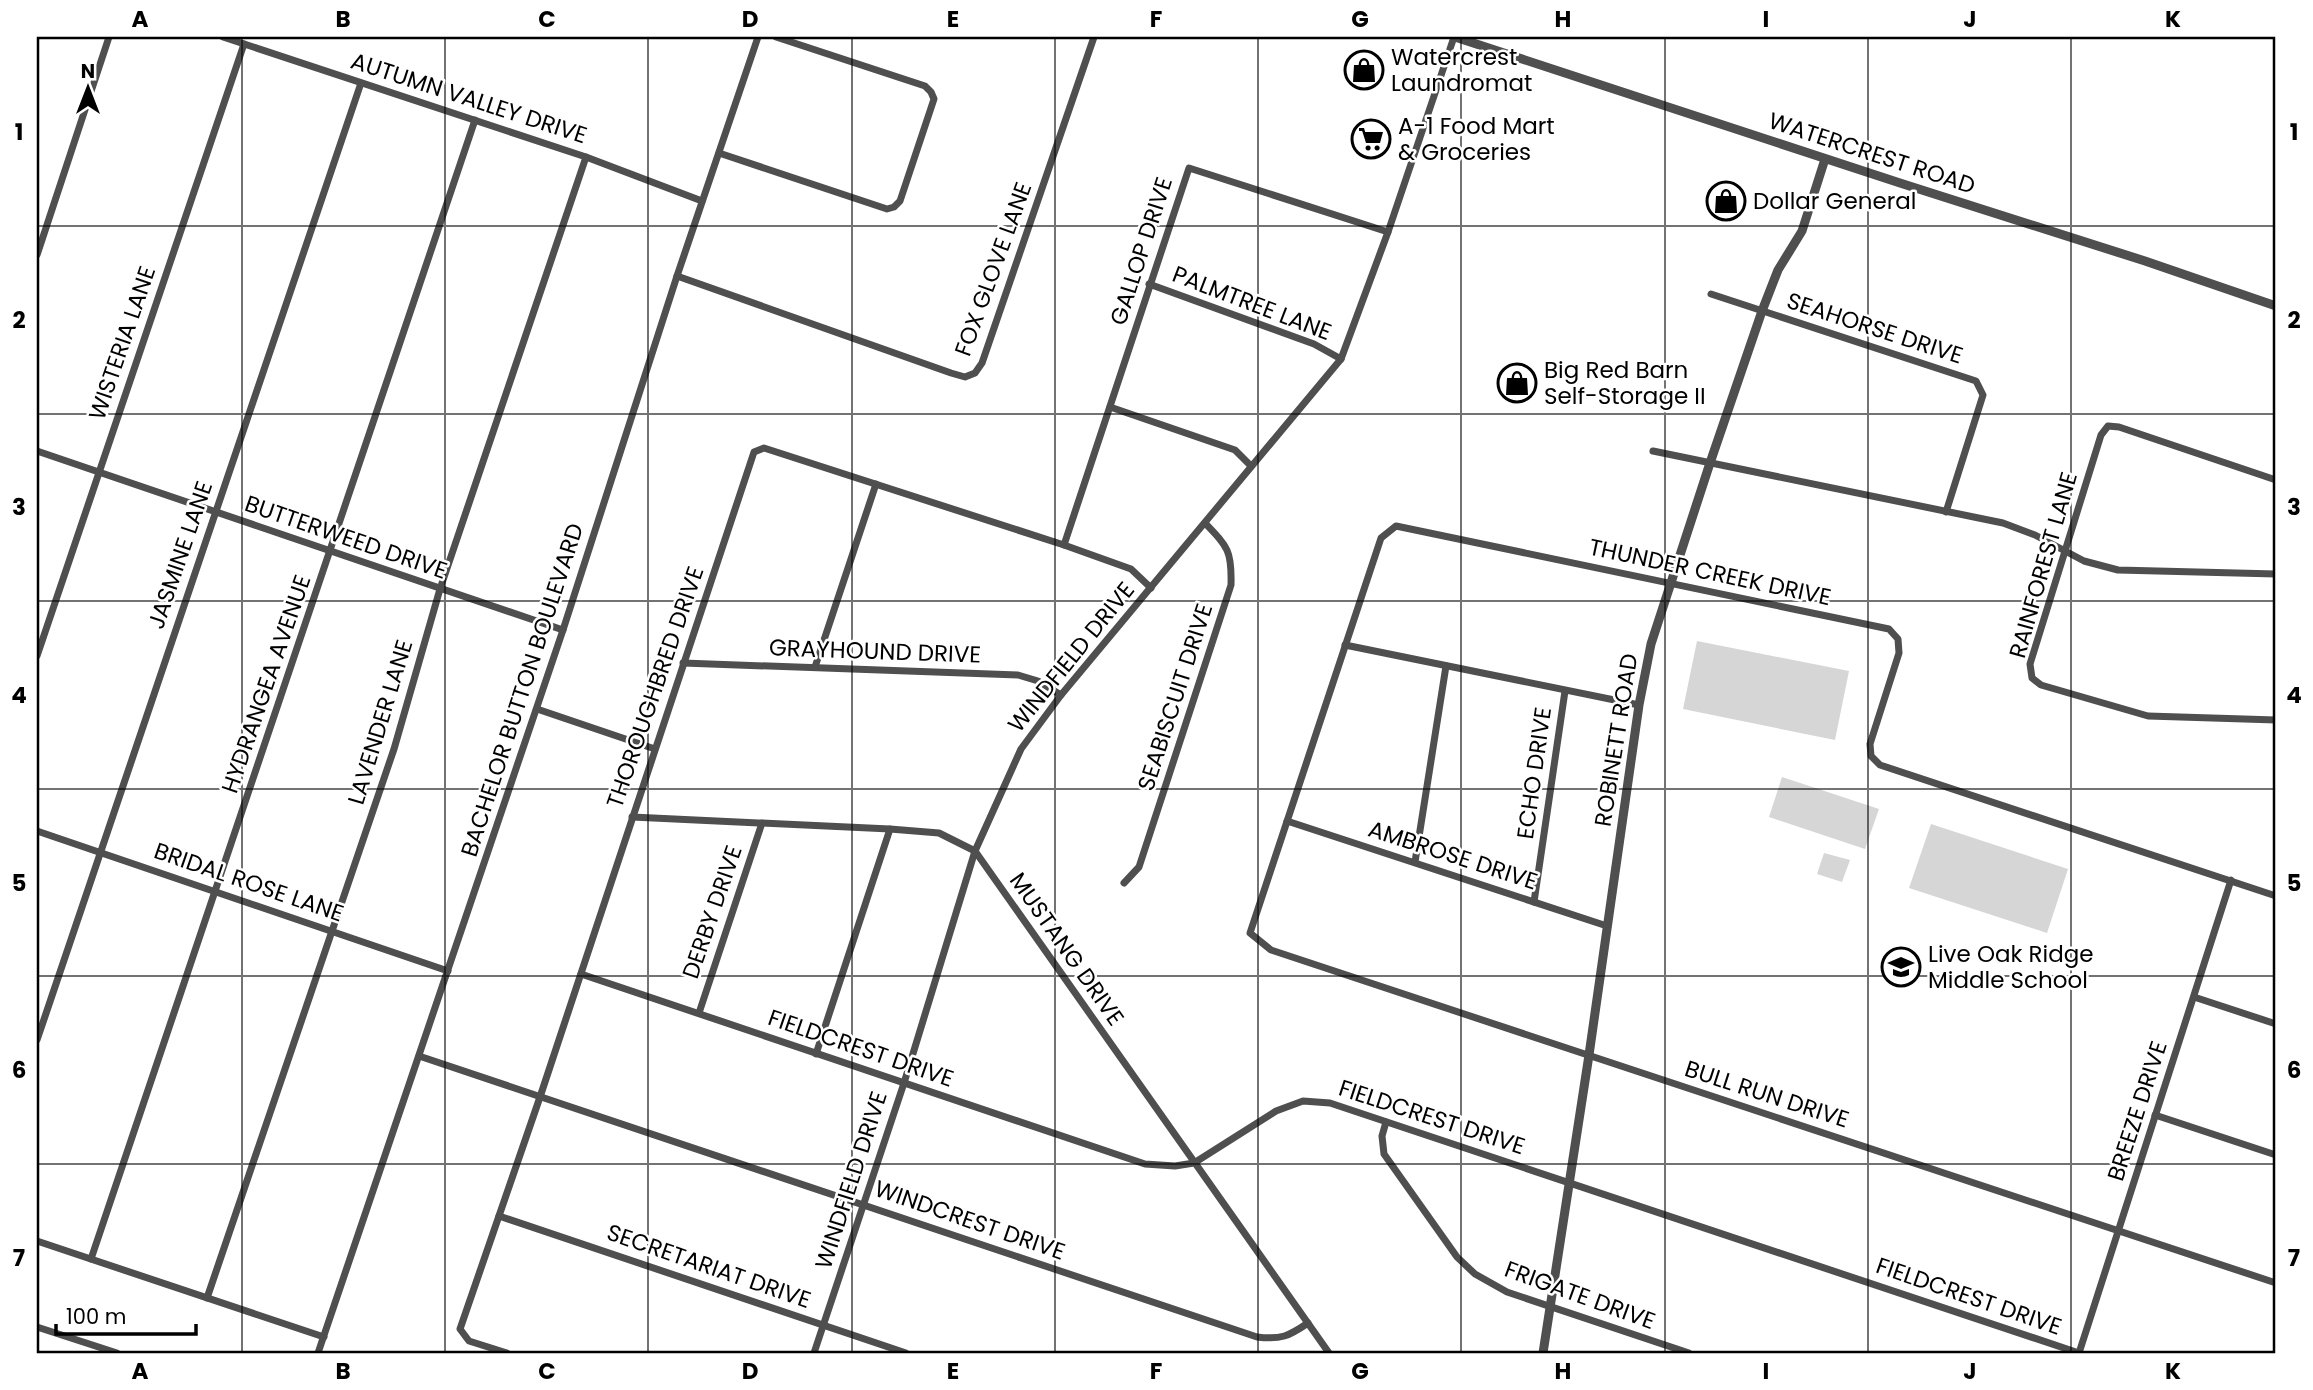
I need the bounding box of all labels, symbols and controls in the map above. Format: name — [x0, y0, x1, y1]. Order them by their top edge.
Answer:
text: A — [132, 3, 149, 35]
text: B — [335, 3, 351, 35]
text: C — [538, 3, 556, 35]
text: D — [742, 3, 758, 35]
text: E — [947, 3, 959, 35]
text: F — [1150, 3, 1162, 35]
text: G — [1351, 3, 1369, 35]
text: H — [1555, 3, 1571, 35]
text: I — [1763, 3, 1769, 35]
text: J — [1963, 3, 1977, 35]
text: K — [2165, 3, 2181, 35]
place label: Watercrest Laundromat — [1391, 41, 1532, 99]
street label: AUTUMN VALLEY DRIVE — [347, 45, 591, 151]
shop icon: Watercrest Laundromat — [1343, 49, 1385, 91]
north arrow — [52, 52, 122, 122]
text: N — [81, 58, 95, 85]
street label: WATERCREST ROAD — [1765, 104, 1979, 202]
place label: A-1 Food Mart & Groceries — [1398, 110, 1555, 168]
text: 1 — [15, 116, 23, 148]
text: 1 — [2290, 116, 2298, 148]
supermarket icon: A-1 Food Mart & Groceries — [1350, 118, 1392, 160]
street label: GALLOP DRIVE — [1102, 173, 1180, 329]
street label: FOX GLOVE LANE — [947, 178, 1039, 360]
shop icon: Dollar General — [1705, 180, 1747, 222]
place label: Dollar General — [1753, 185, 1916, 217]
street label: PALMTREE LANE — [1168, 258, 1336, 348]
street label: WISTERIA LANE — [81, 262, 163, 424]
street label: SEAHORSE DRIVE — [1783, 284, 1967, 372]
text: 2 — [12, 304, 26, 336]
text: 2 — [2287, 304, 2301, 336]
place label: Big Red Barn Self-Storage II — [1544, 354, 1706, 412]
shop icon: Big Red Barn Self-Storage II — [1496, 362, 1538, 404]
street label: RAINFOREST LANE — [2001, 468, 2085, 662]
street label: JASMINE LANE — [140, 477, 220, 633]
street label: BUTTERWEED DRIVE — [241, 487, 451, 587]
text: 3 — [12, 491, 26, 523]
text: 3 — [2287, 491, 2301, 523]
street label: BACHELOR BUTTON BOULEVARD — [453, 519, 591, 861]
street label: THUNDER CREEK DRIVE — [1586, 531, 1834, 613]
street label: THOROUGHBRED DRIVE — [599, 562, 711, 812]
street label: HYDRANGEA AVENUE — [214, 571, 318, 797]
street label: WINDFIELD DRIVE — [1000, 575, 1142, 739]
street label: SEABISCUIT DRIVE — [1130, 599, 1220, 795]
street label: GRAYHOUND DRIVE — [768, 631, 982, 671]
street label: LAVENDER LANE — [340, 636, 420, 808]
street label: ROBINETT ROAD — [1587, 651, 1645, 829]
text: 4 — [11, 679, 27, 711]
text: 4 — [2286, 679, 2302, 711]
street label: ECHO DRIVE — [1509, 705, 1559, 841]
street label: AMBROSE DRIVE — [1364, 813, 1542, 897]
street label: BRIDAL ROSE LANE — [150, 835, 348, 929]
street label: DERBY DRIVE — [674, 841, 750, 983]
street label: MUSTANG DRIVE — [1002, 866, 1132, 1032]
text: 5 — [12, 867, 26, 899]
text: 5 — [2287, 867, 2301, 899]
place label: Live Oak Ridge Middle School — [1928, 938, 2094, 996]
school or university icon: Live Oak Ridge Middle School — [1880, 946, 1922, 988]
street label: FIELDCREST DRIVE — [764, 1001, 958, 1095]
street label: BREEZE DRIVE — [2099, 1037, 2175, 1185]
street label: BULL RUN DRIVE — [1681, 1052, 1853, 1136]
text: 6 — [12, 1054, 26, 1086]
text: 6 — [2287, 1054, 2301, 1086]
street label: FIELDCREST DRIVE — [1335, 1072, 1529, 1162]
street label: WINDFIELD DRIVE — [807, 1087, 895, 1273]
street label: WINDCREST DRIVE — [871, 1172, 1069, 1268]
street label: SECRETARIAT DRIVE — [603, 1216, 815, 1316]
text: 7 — [13, 1242, 25, 1274]
text: 7 — [2288, 1242, 2300, 1274]
street label: FIELDCREST DRIVE — [1872, 1249, 2066, 1343]
street label: FRIGATE DRIVE — [1500, 1253, 1660, 1337]
scale bar — [56, 1292, 196, 1336]
text: 100 m — [66, 1302, 126, 1331]
text: A — [132, 1355, 149, 1387]
text: B — [335, 1355, 351, 1387]
text: C — [538, 1355, 556, 1387]
text: D — [742, 1355, 758, 1387]
text: E — [947, 1355, 959, 1387]
text: F — [1150, 1355, 1162, 1387]
text: G — [1351, 1355, 1369, 1387]
text: H — [1555, 1355, 1571, 1387]
text: I — [1763, 1355, 1769, 1387]
text: J — [1963, 1355, 1977, 1387]
text: K — [2165, 1355, 2181, 1387]

